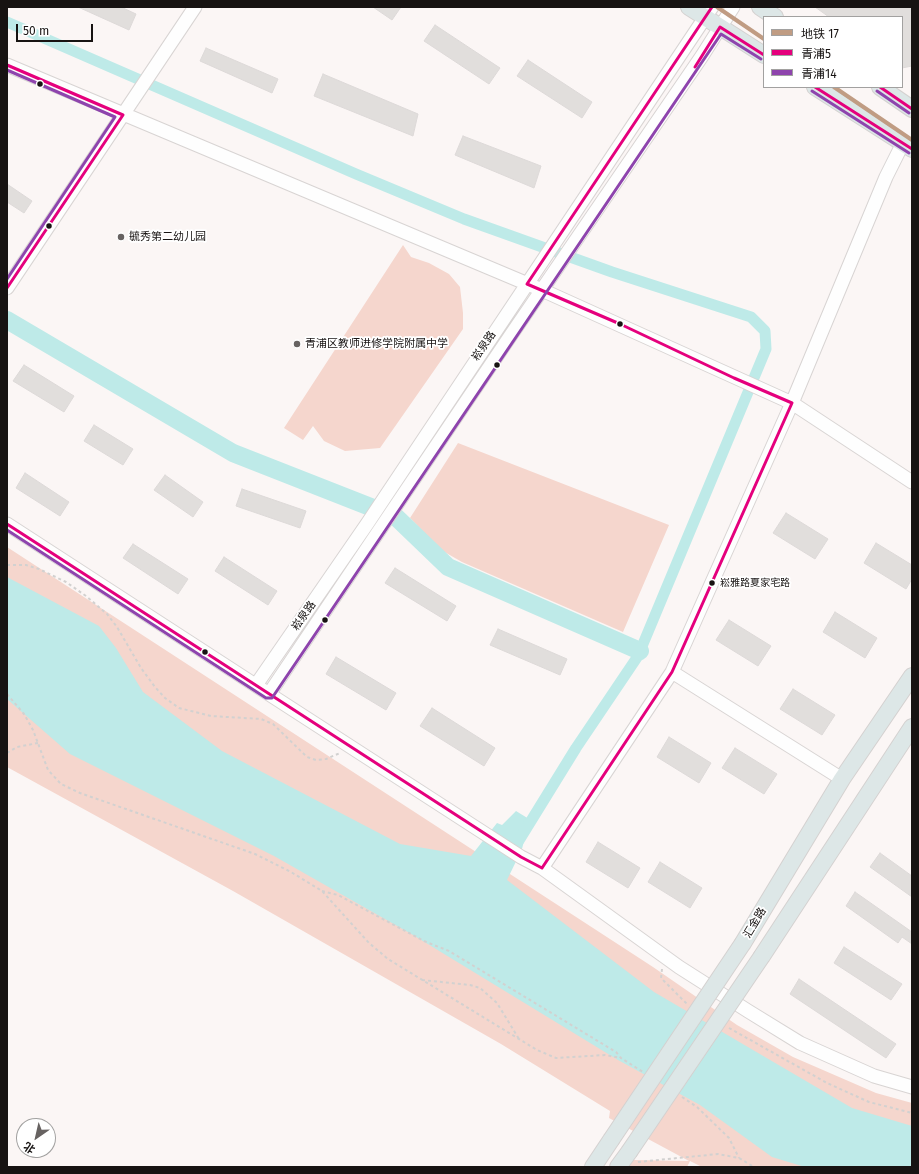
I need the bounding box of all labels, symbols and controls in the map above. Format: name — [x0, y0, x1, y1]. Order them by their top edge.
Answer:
scale bar — [18, 16, 95, 42]
legend — [763, 16, 903, 88]
text: 50 m — [23, 24, 49, 38]
text: 地铁 17 — [801, 27, 839, 41]
text: 青浦5 — [801, 47, 831, 61]
text: 青浦14 — [801, 67, 837, 81]
unlabelled marker — [35, 79, 45, 89]
unlabelled marker — [44, 221, 54, 231]
place label: 毓秀第二幼儿园 — [129, 230, 206, 244]
marker: 毓秀第二幼儿园 — [116, 232, 126, 242]
unlabelled marker — [615, 319, 625, 329]
street label: 崧泉路 — [469, 329, 499, 363]
place label: 青浦区教师进修学院附属中学 — [305, 337, 448, 351]
marker: 青浦区教师进修学院附属中学 — [292, 339, 302, 349]
unlabelled marker — [492, 360, 502, 370]
place label: 崧雅路夏家宅路 — [720, 577, 790, 589]
marker: 崧雅路夏家宅路 — [707, 578, 717, 588]
street label: 崧泉路 — [289, 599, 319, 633]
unlabelled marker — [320, 615, 330, 625]
unlabelled marker — [200, 647, 210, 657]
street label: 汇金路 — [741, 905, 769, 941]
north arrow — [16, 1118, 56, 1158]
text: 北 — [21, 1139, 38, 1156]

